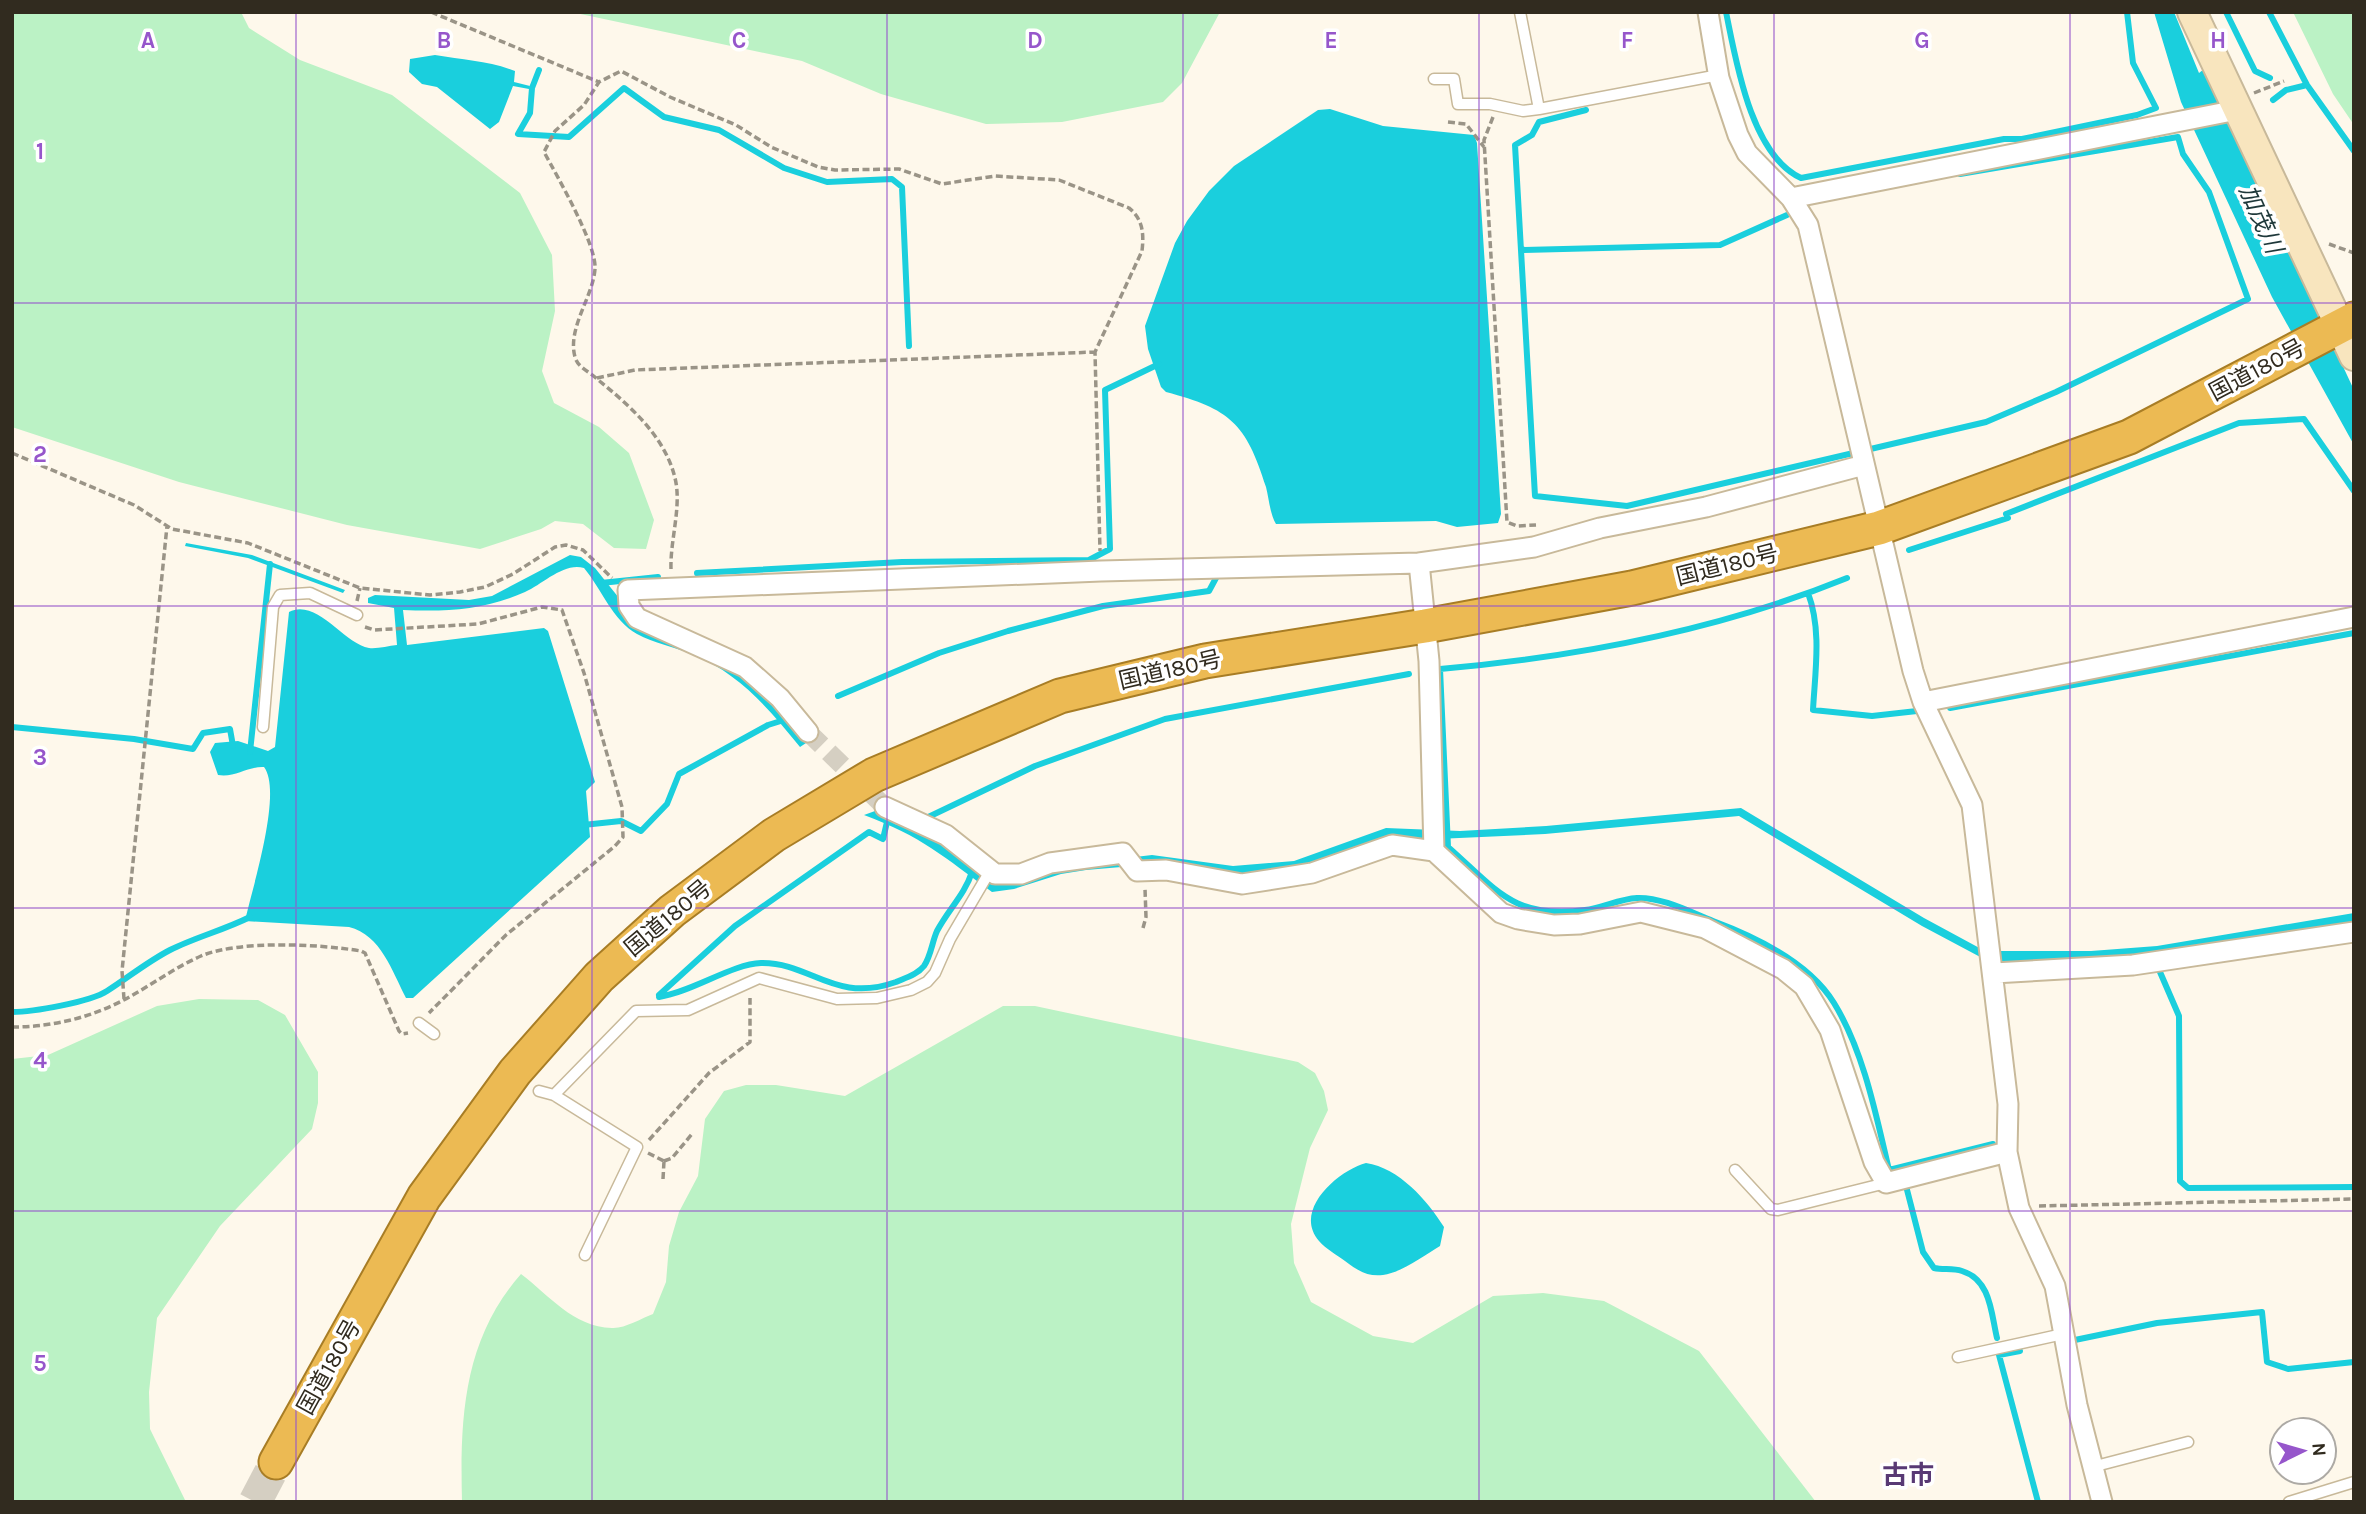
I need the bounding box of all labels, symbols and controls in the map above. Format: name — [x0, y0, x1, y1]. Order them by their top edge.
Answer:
text: A — [141, 27, 155, 54]
text: B — [437, 27, 451, 54]
text: C — [732, 27, 746, 54]
text: D — [1027, 27, 1043, 54]
text: E — [1324, 27, 1338, 54]
text: F — [1621, 27, 1633, 54]
text: G — [1914, 27, 1930, 54]
text: H — [2210, 27, 2226, 54]
text: 1 — [36, 138, 44, 165]
water label: 加茂川 — [2234, 180, 2290, 260]
street label: 国道180号 — [2205, 334, 2309, 406]
text: 2 — [33, 441, 47, 468]
street label: 国道180号 — [1673, 539, 1781, 591]
street label: 国道180号 — [1116, 645, 1224, 695]
text: 3 — [33, 744, 47, 771]
street label: 国道180号 — [619, 874, 717, 962]
text: 4 — [33, 1047, 47, 1074]
street label: 国道180号 — [292, 1315, 366, 1419]
text: 5 — [33, 1350, 47, 1377]
north arrow — [2268, 1416, 2338, 1486]
text: N — [2307, 1442, 2330, 1457]
district label: 古市 — [1882, 1460, 1934, 1491]

